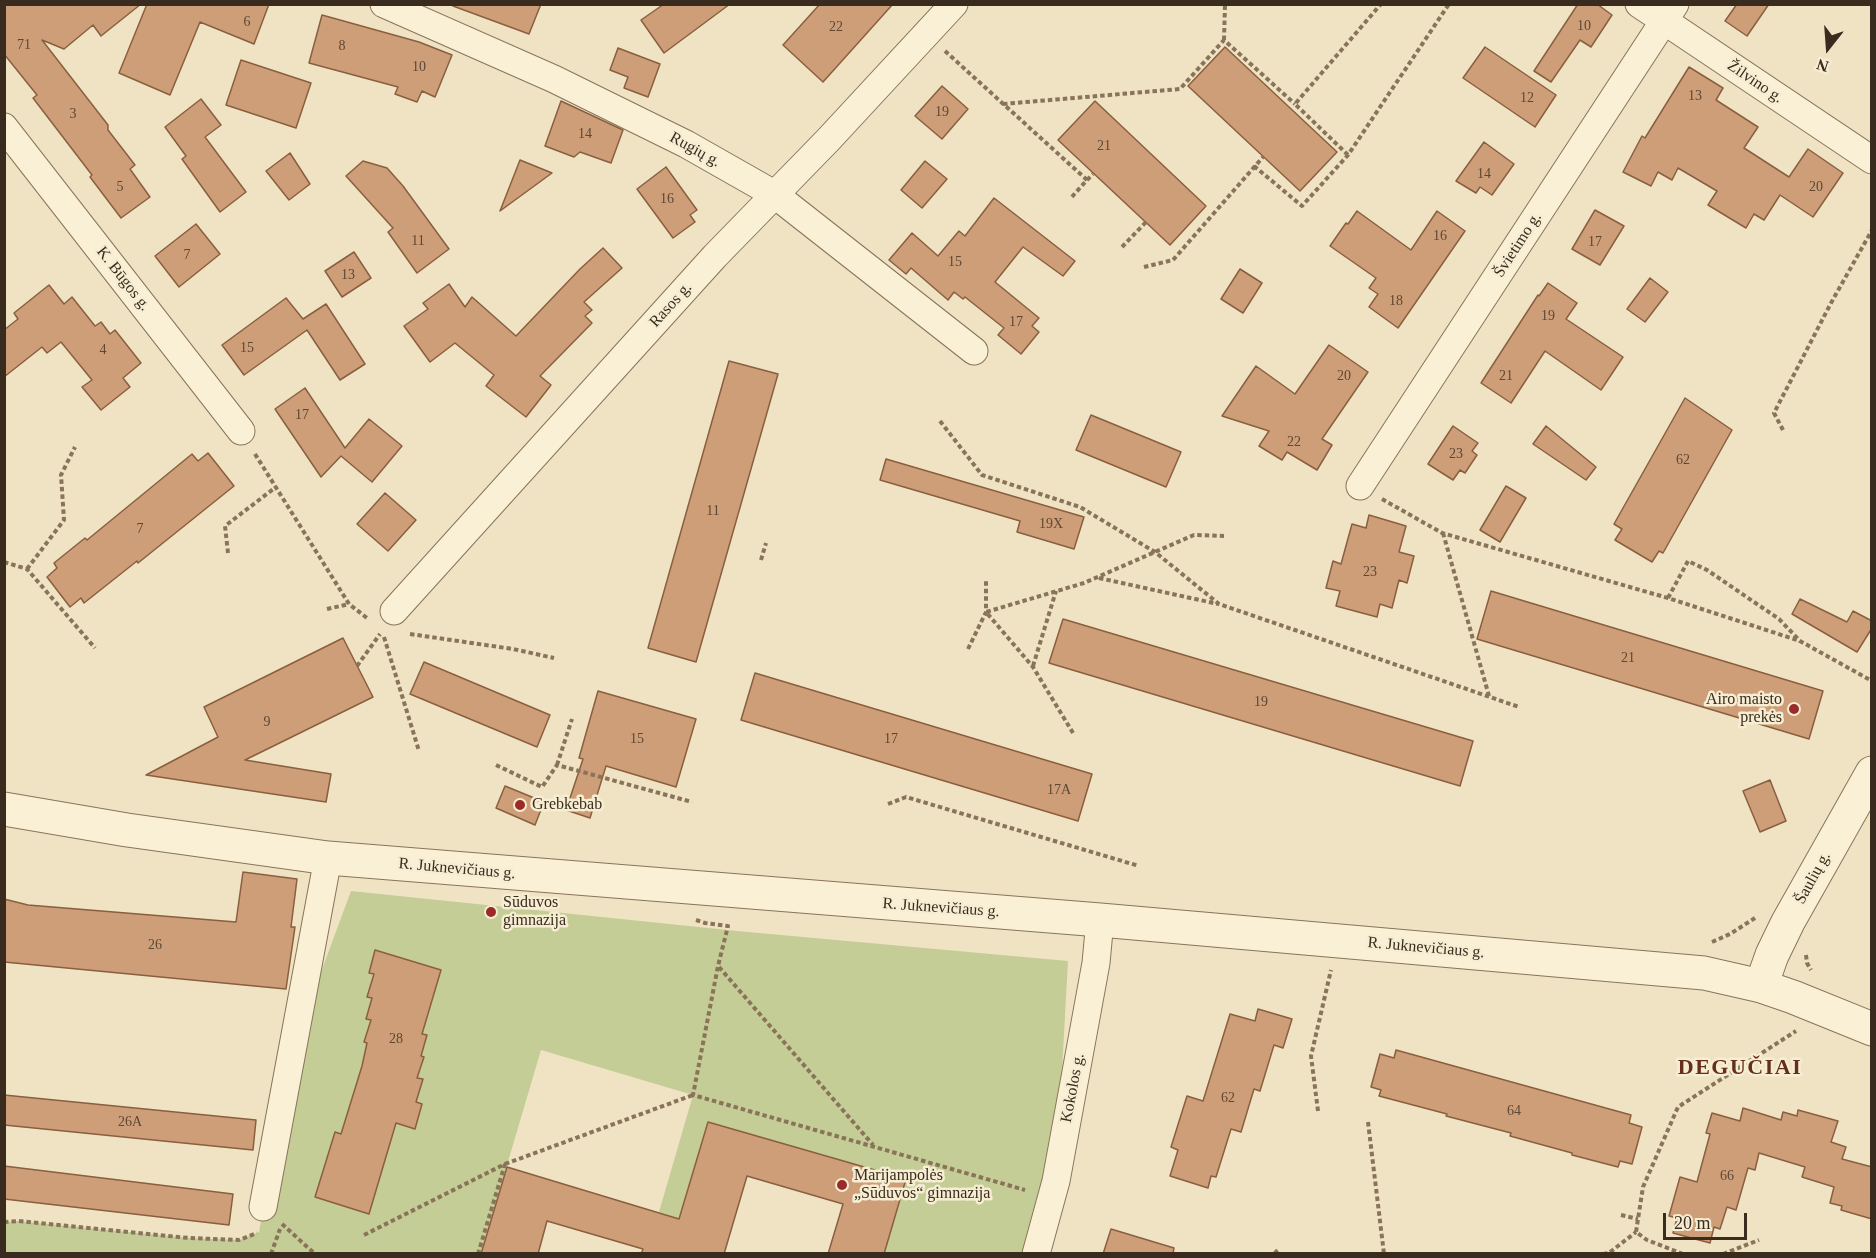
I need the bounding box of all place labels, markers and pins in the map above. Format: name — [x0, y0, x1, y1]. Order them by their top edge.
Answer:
place label: Airo maisto prekės — [1706, 690, 1782, 728]
marker: Airo maisto prekės — [1787, 702, 1801, 716]
place label: Grebkebab — [532, 795, 602, 815]
marker: Grebkebab — [513, 798, 527, 812]
place label: Sūduvos gimnazija — [503, 893, 566, 931]
marker: Sūduvos gimnazija — [484, 905, 498, 919]
place label: Marijampolės „Sūduvos“ gimnazija — [854, 1166, 990, 1204]
marker: Marijampolės „Sūduvos“ gimnazija — [835, 1178, 849, 1192]

